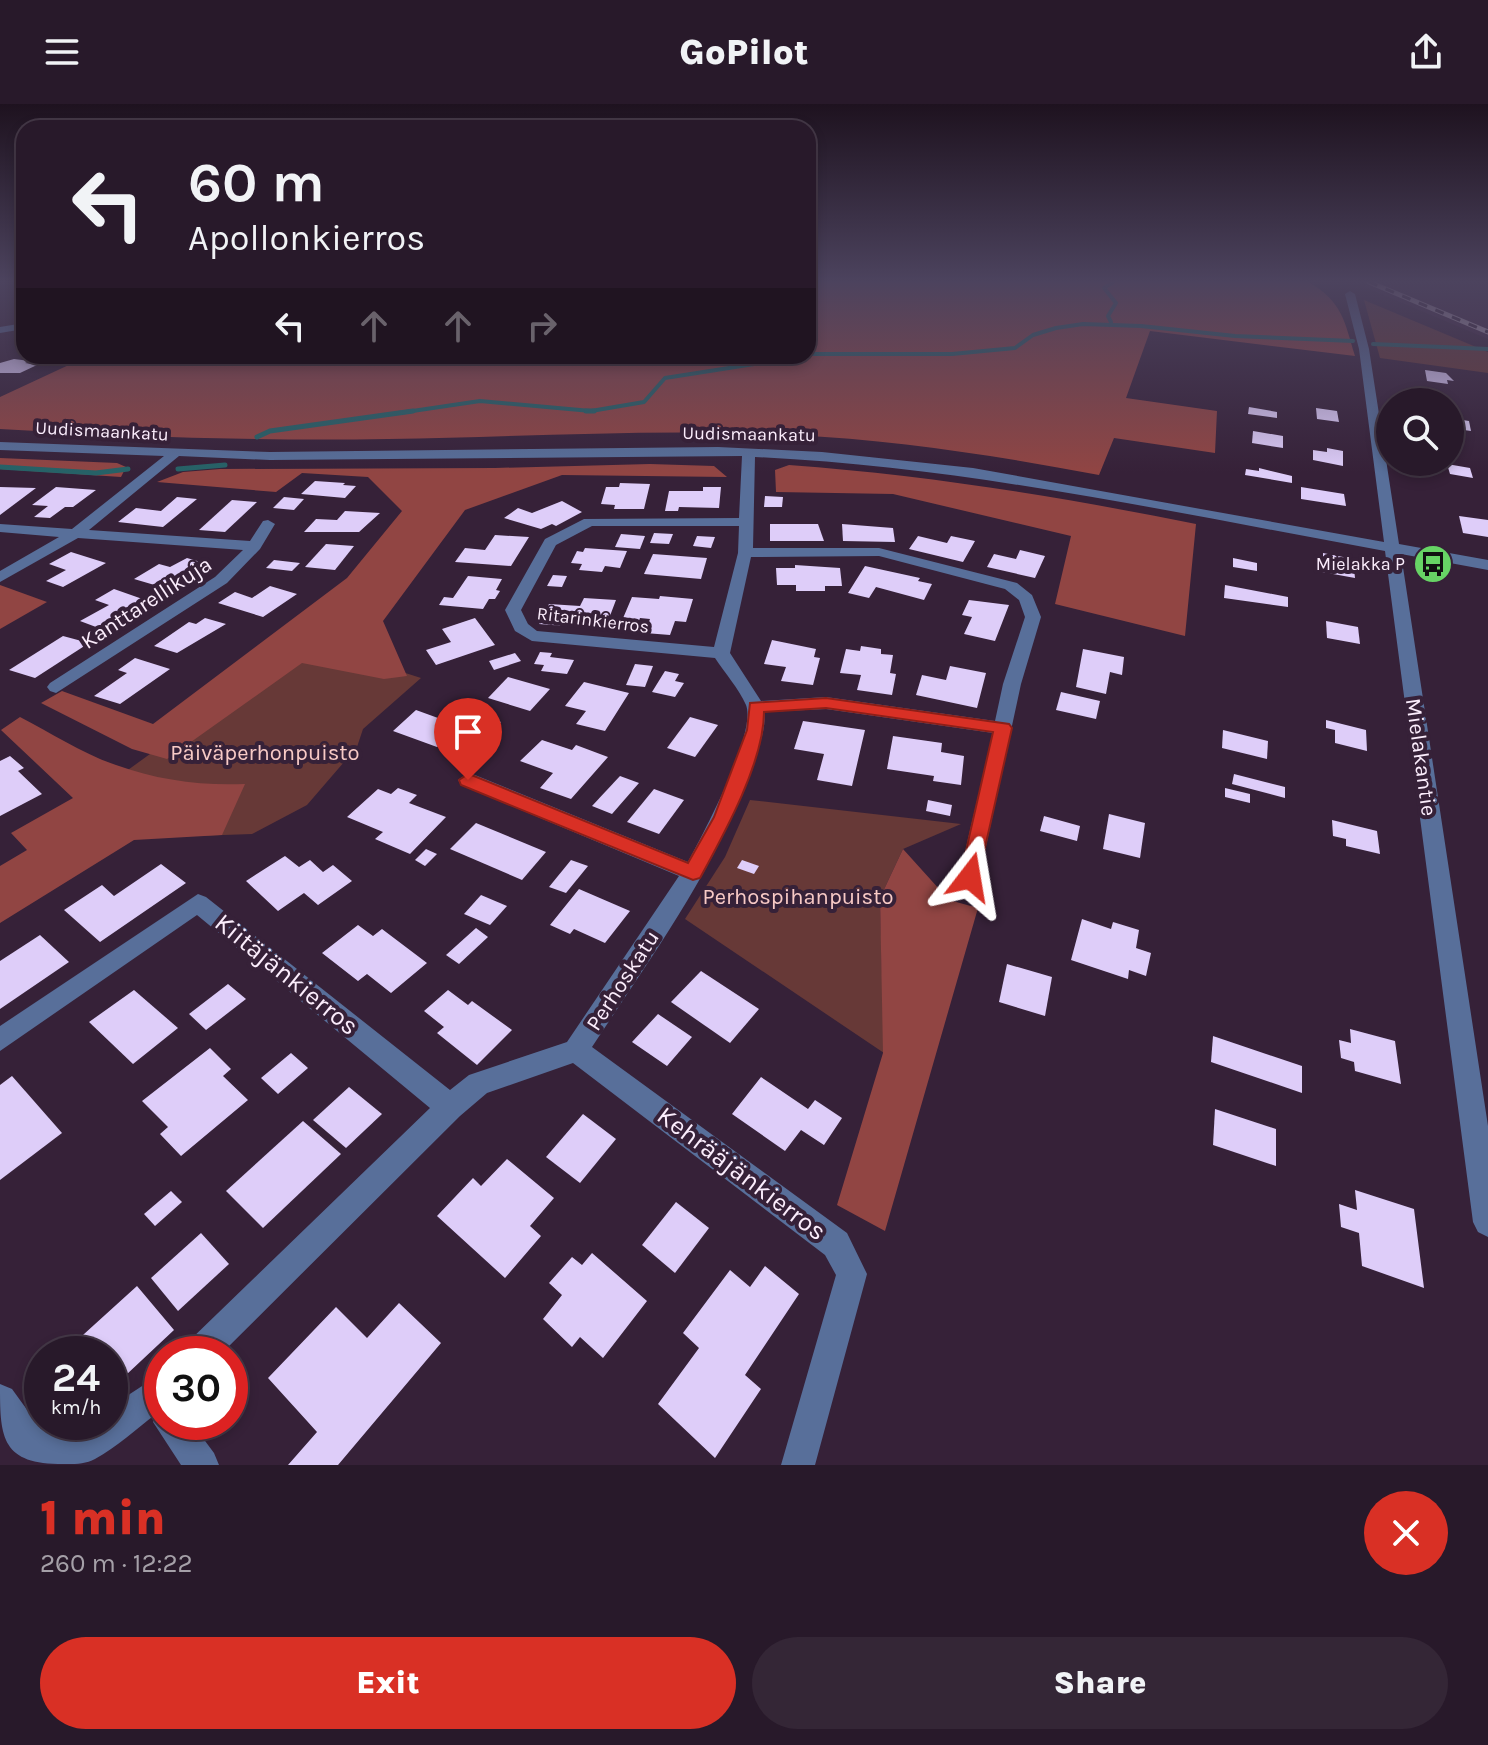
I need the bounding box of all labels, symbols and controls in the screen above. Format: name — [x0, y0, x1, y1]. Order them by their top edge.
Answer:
icon: menu — [40, 30, 84, 74]
icon: share — [1404, 30, 1448, 74]
text: GoPilot — [679, 31, 809, 73]
text: 60 m — [188, 150, 325, 215]
icon: left — [56, 152, 160, 256]
text: Apollonkierros — [188, 217, 425, 259]
icon: left — [268, 304, 312, 348]
icon: ahead — [352, 304, 396, 348]
icon: ahead — [436, 304, 480, 348]
icon: right — [520, 304, 564, 348]
map controls — [1376, 388, 1464, 476]
button: search — [1376, 388, 1464, 476]
street label: Uudismaankatu — [35, 417, 169, 445]
street label: Uudismaankatu — [682, 422, 816, 446]
bus stop icon: Mielakka P — [1412, 543, 1454, 585]
street label: Kanttarellikuja — [76, 551, 217, 655]
place label: Mielakka P — [1316, 553, 1405, 575]
street label: Ritarinkierros — [536, 602, 650, 638]
street label: Mielakantie — [1400, 697, 1442, 818]
pin — [434, 698, 502, 780]
icon: arrive — [446, 710, 490, 754]
park label: Päiväperhonpuisto — [170, 740, 360, 766]
position arrow — [928, 835, 1012, 919]
park label: Perhospihanpuisto — [703, 884, 893, 910]
street label: Kiitäjänkierros — [209, 907, 365, 1042]
street label: Perhoskatu — [581, 925, 665, 1036]
street label: Kehrääjänkierros — [651, 1100, 832, 1247]
speed limit sign: 30 — [144, 1336, 248, 1440]
text: 24 — [52, 1354, 100, 1401]
text: km/h — [51, 1396, 101, 1419]
text: 1 min — [40, 1490, 166, 1546]
button: close — [1364, 1491, 1448, 1575]
text: 260 m · 12:22 — [40, 1548, 193, 1579]
button: Exit — [40, 1637, 736, 1729]
button: Share — [752, 1637, 1448, 1729]

